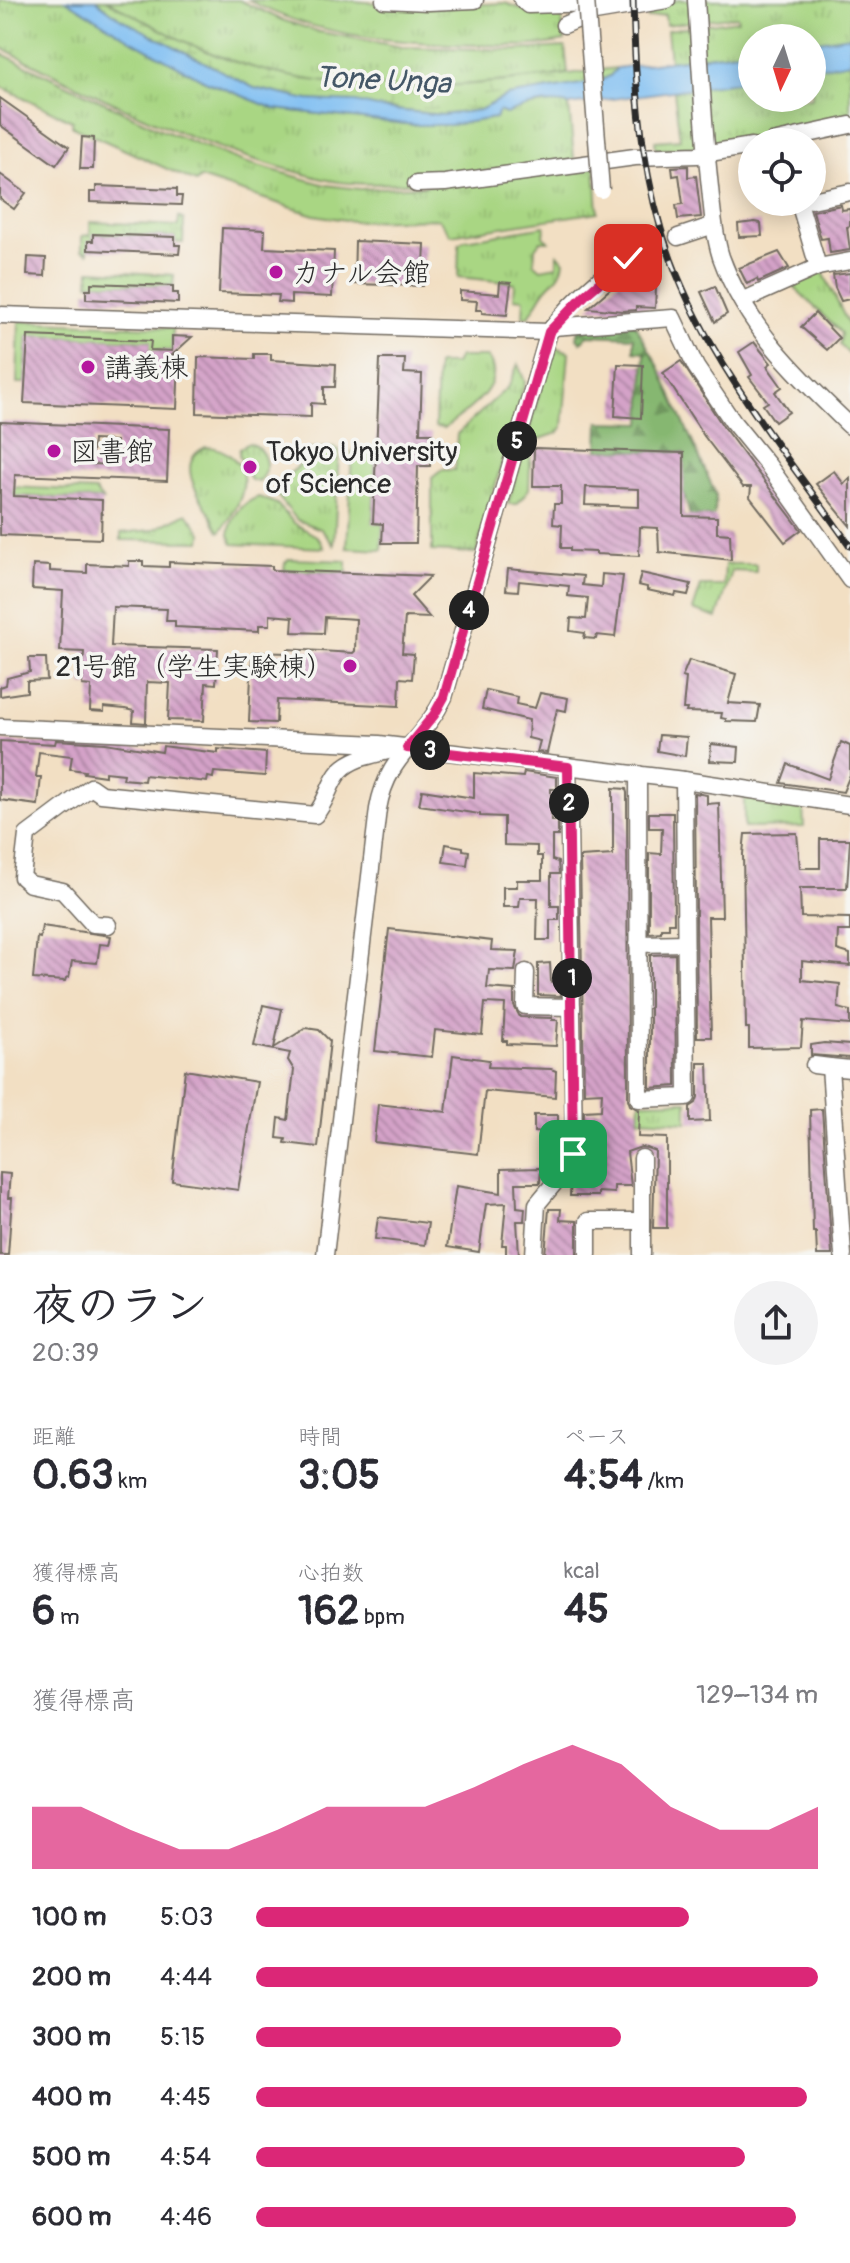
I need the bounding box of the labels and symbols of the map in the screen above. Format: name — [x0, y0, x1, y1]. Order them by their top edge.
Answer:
north arrow — [738, 24, 826, 112]
water label: Tone Unga — [314, 58, 454, 103]
pin — [594, 224, 662, 292]
place label: カナル会館 — [292, 256, 430, 291]
marker: カナル会館 — [267, 263, 285, 281]
place label: 講義棟 — [104, 351, 188, 386]
marker: 講義棟 — [79, 358, 97, 376]
pin: 5 — [497, 421, 537, 461]
place label: 図書館 — [70, 435, 154, 470]
place label: Tokyo University of Science — [266, 435, 457, 502]
marker: 図書館 — [45, 442, 63, 460]
marker: Tokyo University of Science — [241, 458, 259, 476]
pin: 4 — [449, 590, 489, 630]
place label: 21号館（学生実験棟） — [55, 650, 334, 685]
marker: 21号館（学生実験棟） — [341, 657, 359, 675]
pin: 3 — [410, 730, 450, 770]
pin: 2 — [549, 783, 589, 823]
pin: 1 — [552, 958, 592, 998]
pin — [539, 1120, 607, 1188]

